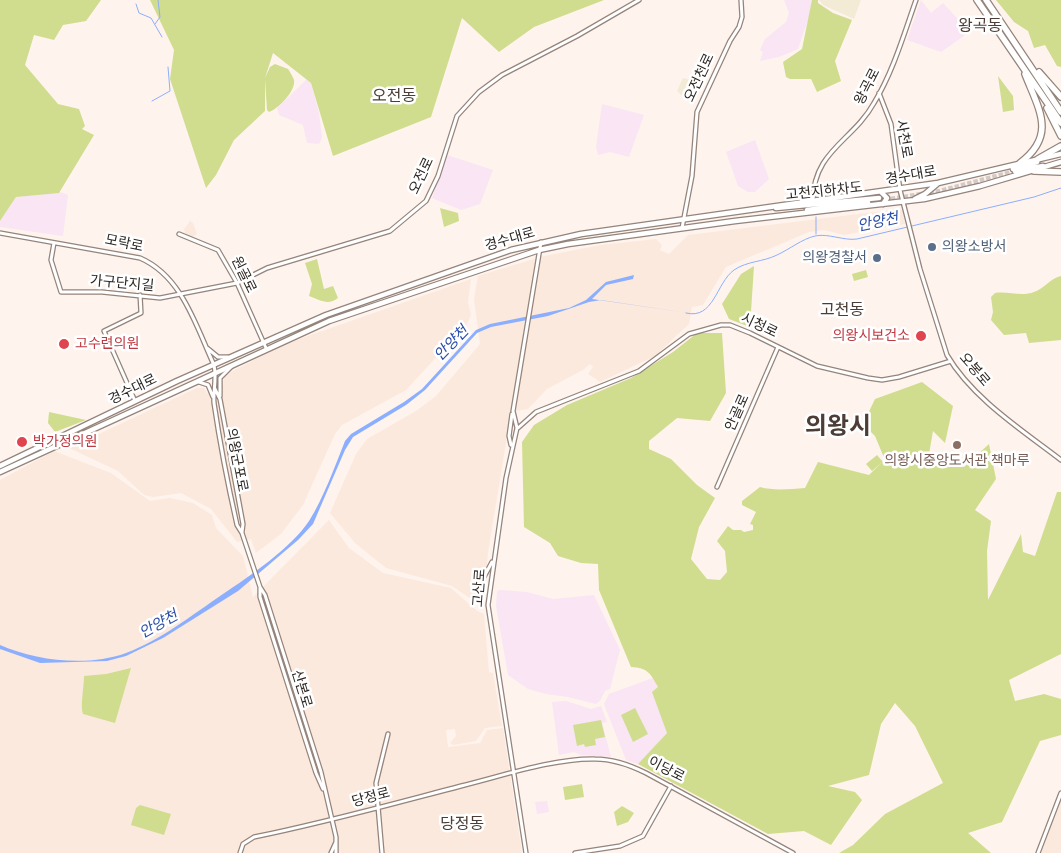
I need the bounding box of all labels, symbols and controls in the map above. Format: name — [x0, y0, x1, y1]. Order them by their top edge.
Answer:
district label: 왕곡동 — [958, 17, 1002, 37]
street label: 오전천로 — [682, 51, 718, 105]
street label: 왕곡로 — [852, 66, 884, 108]
district label: 오전동 — [372, 87, 416, 107]
street label: 사천로 — [891, 119, 915, 159]
street label: 오전로 — [406, 155, 438, 197]
street label: 경수대로 — [884, 163, 938, 189]
street label: 고천지하차도 — [785, 180, 863, 204]
water label: 안양천 — [856, 210, 900, 236]
street label: 경수대로 — [483, 225, 537, 255]
street label: 모락로 — [103, 232, 145, 256]
place label: 의왕소방서 — [942, 239, 1006, 255]
marker: 의왕소방서 — [926, 241, 938, 253]
place label: 의왕경찰서 — [803, 250, 867, 266]
marker: 의왕경찰서 — [871, 252, 883, 264]
street label: 원골로 — [227, 254, 259, 296]
street label: 가구단지길 — [89, 273, 155, 295]
district label: 고천동 — [820, 301, 864, 321]
street label: 시청로 — [738, 310, 780, 342]
water label: 안양천 — [431, 323, 473, 365]
place label: 의왕시보건소 — [833, 328, 910, 344]
marker: 의왕시보건소 — [914, 329, 928, 343]
place label: 고수련의원 — [75, 336, 139, 352]
marker: 고수련의원 — [57, 337, 71, 351]
street label: 오봉로 — [955, 350, 993, 390]
street label: 경수대로 — [106, 371, 160, 409]
street label: 안골로 — [722, 392, 754, 434]
district label: 의왕시 — [805, 414, 871, 442]
street label: 의왕군포로 — [222, 427, 250, 493]
place label: 박가정의원 — [33, 434, 97, 450]
marker: 박가정의원 — [15, 435, 29, 449]
marker: 의왕시중앙도서관 책마루 — [951, 439, 963, 451]
place label: 의왕시중앙도서관 책마루 — [884, 453, 1030, 469]
street label: 고산로 — [470, 568, 490, 608]
water label: 안양천 — [137, 607, 181, 643]
street label: 산본로 — [287, 668, 315, 710]
street label: 이당로 — [645, 754, 687, 786]
street label: 당정로 — [350, 785, 392, 811]
district label: 당정동 — [440, 815, 484, 835]

